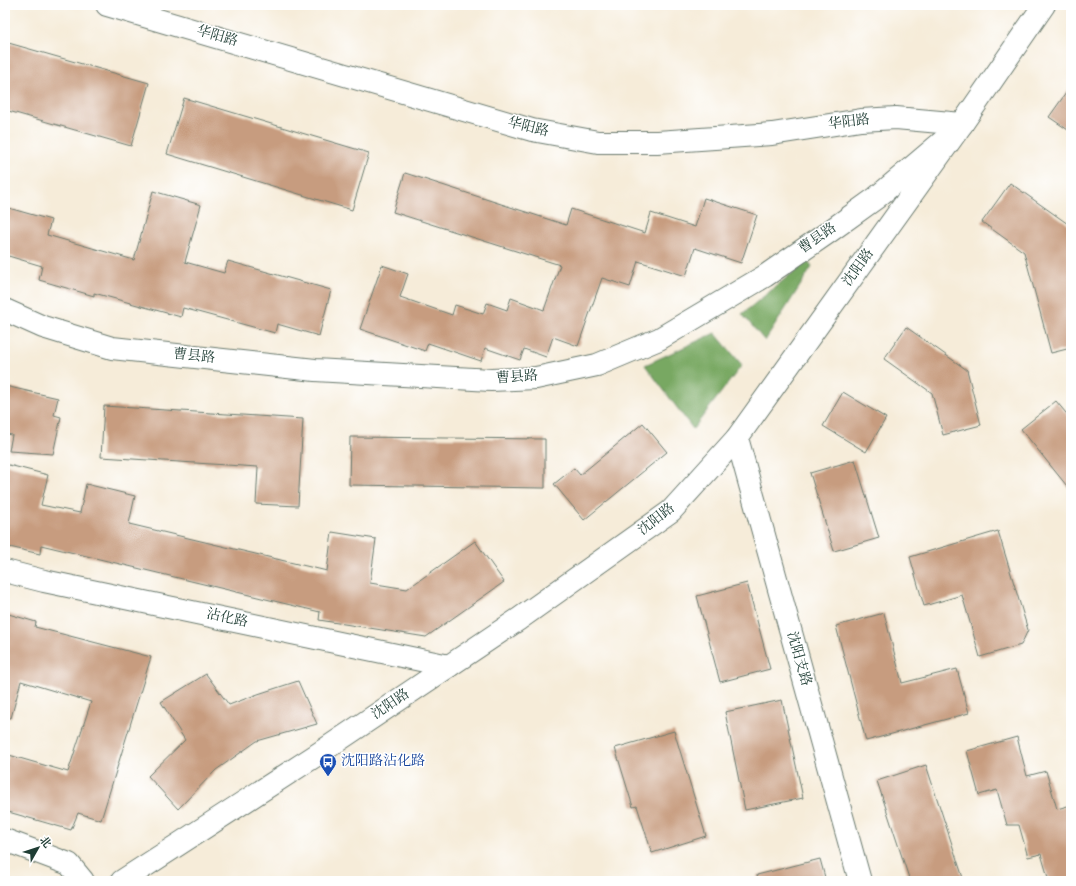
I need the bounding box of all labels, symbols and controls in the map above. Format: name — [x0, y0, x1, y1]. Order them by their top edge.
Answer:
street label: 华阳路 — [194, 22, 240, 52]
street label: 华阳路 — [827, 111, 871, 135]
street label: 华阳路 — [505, 113, 551, 143]
street label: 曹县路 — [795, 219, 841, 259]
street label: 沈阳路 — [839, 245, 879, 291]
street label: 曹县路 — [172, 345, 216, 369]
street label: 曹县路 — [495, 367, 539, 389]
street label: 沈阳路 — [634, 499, 680, 541]
street label: 沾化路 — [204, 605, 250, 633]
street label: 沈阳支路 — [781, 629, 815, 689]
street label: 沈阳路 — [368, 685, 414, 725]
bus stop icon: 沈阳路沾化路 — [318, 752, 338, 777]
place label: 沈阳路沾化路 — [341, 752, 425, 772]
north arrow — [18, 828, 58, 868]
text: 北 — [35, 833, 55, 852]

